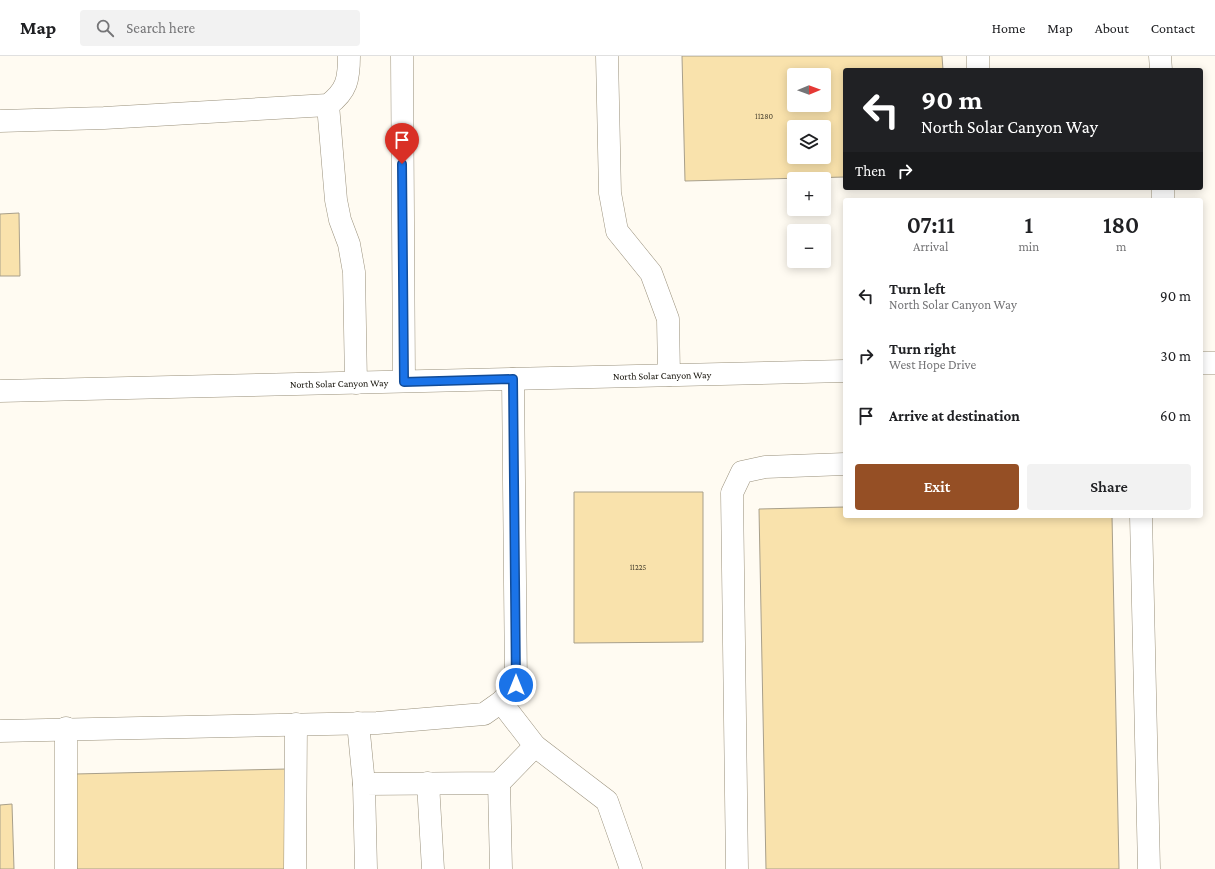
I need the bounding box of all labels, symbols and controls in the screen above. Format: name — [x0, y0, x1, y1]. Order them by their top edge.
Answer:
search box — [80, 10, 360, 46]
text: Map — [20, 17, 56, 38]
icon: search — [94, 17, 116, 39]
text: Search here — [126, 20, 195, 36]
text: Home — [992, 20, 1025, 36]
text: Map — [1047, 20, 1073, 36]
text: About — [1095, 20, 1129, 36]
text: Contact — [1151, 20, 1195, 36]
north arrow — [787, 68, 831, 112]
map controls — [787, 68, 831, 268]
icon: left — [855, 84, 907, 136]
text: 90 m — [921, 84, 982, 115]
house number: 11280 — [755, 112, 773, 121]
text: North Solar Canyon Way — [921, 117, 1098, 137]
button: layers — [787, 120, 831, 164]
pin — [385, 123, 419, 164]
icon: arrive — [391, 129, 413, 151]
icon: right — [894, 160, 916, 182]
text: Then — [855, 163, 886, 179]
button: + — [787, 172, 831, 216]
text: 07:11 — [907, 211, 955, 238]
text: 1 — [1025, 211, 1033, 238]
text: 180 — [1103, 211, 1139, 238]
button: − — [787, 224, 831, 268]
text: Arrival — [913, 239, 948, 254]
text: min — [1018, 239, 1039, 254]
text: m — [1116, 239, 1126, 254]
text: Turn left — [889, 281, 945, 297]
icon: left — [855, 285, 877, 307]
text: 90 m — [1160, 288, 1191, 304]
text: North Solar Canyon Way — [889, 297, 1017, 312]
text: Turn right — [889, 341, 956, 357]
icon: right — [855, 345, 877, 367]
text: 30 m — [1161, 348, 1191, 364]
text: West Hope Drive — [889, 357, 976, 372]
street label: North Solar Canyon Way — [613, 369, 712, 382]
street label: North Solar Canyon Way — [290, 377, 389, 390]
icon: arrive — [855, 405, 877, 427]
text: Arrive at destination — [889, 408, 1020, 424]
text: 60 m — [1160, 408, 1191, 424]
button: Exit — [855, 464, 1019, 510]
button: Share — [1027, 464, 1191, 510]
house number: 11225 — [630, 563, 647, 572]
position arrow — [495, 664, 537, 706]

